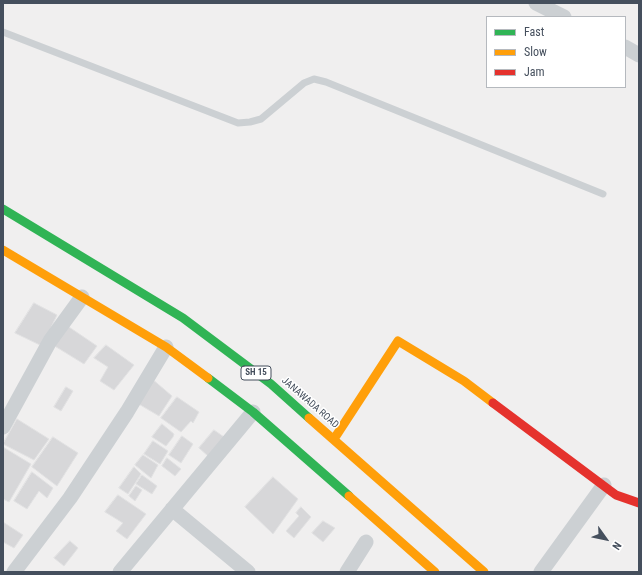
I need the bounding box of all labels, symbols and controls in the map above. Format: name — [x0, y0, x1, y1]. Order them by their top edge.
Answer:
legend — [486, 16, 626, 88]
text: Fast — [524, 25, 544, 39]
text: Slow — [524, 45, 547, 59]
text: Jam — [524, 65, 545, 79]
road number: SH 15 — [241, 366, 271, 380]
street label: JANAWADA ROAD — [279, 375, 341, 431]
north arrow — [586, 519, 626, 559]
text: N — [609, 539, 624, 552]

